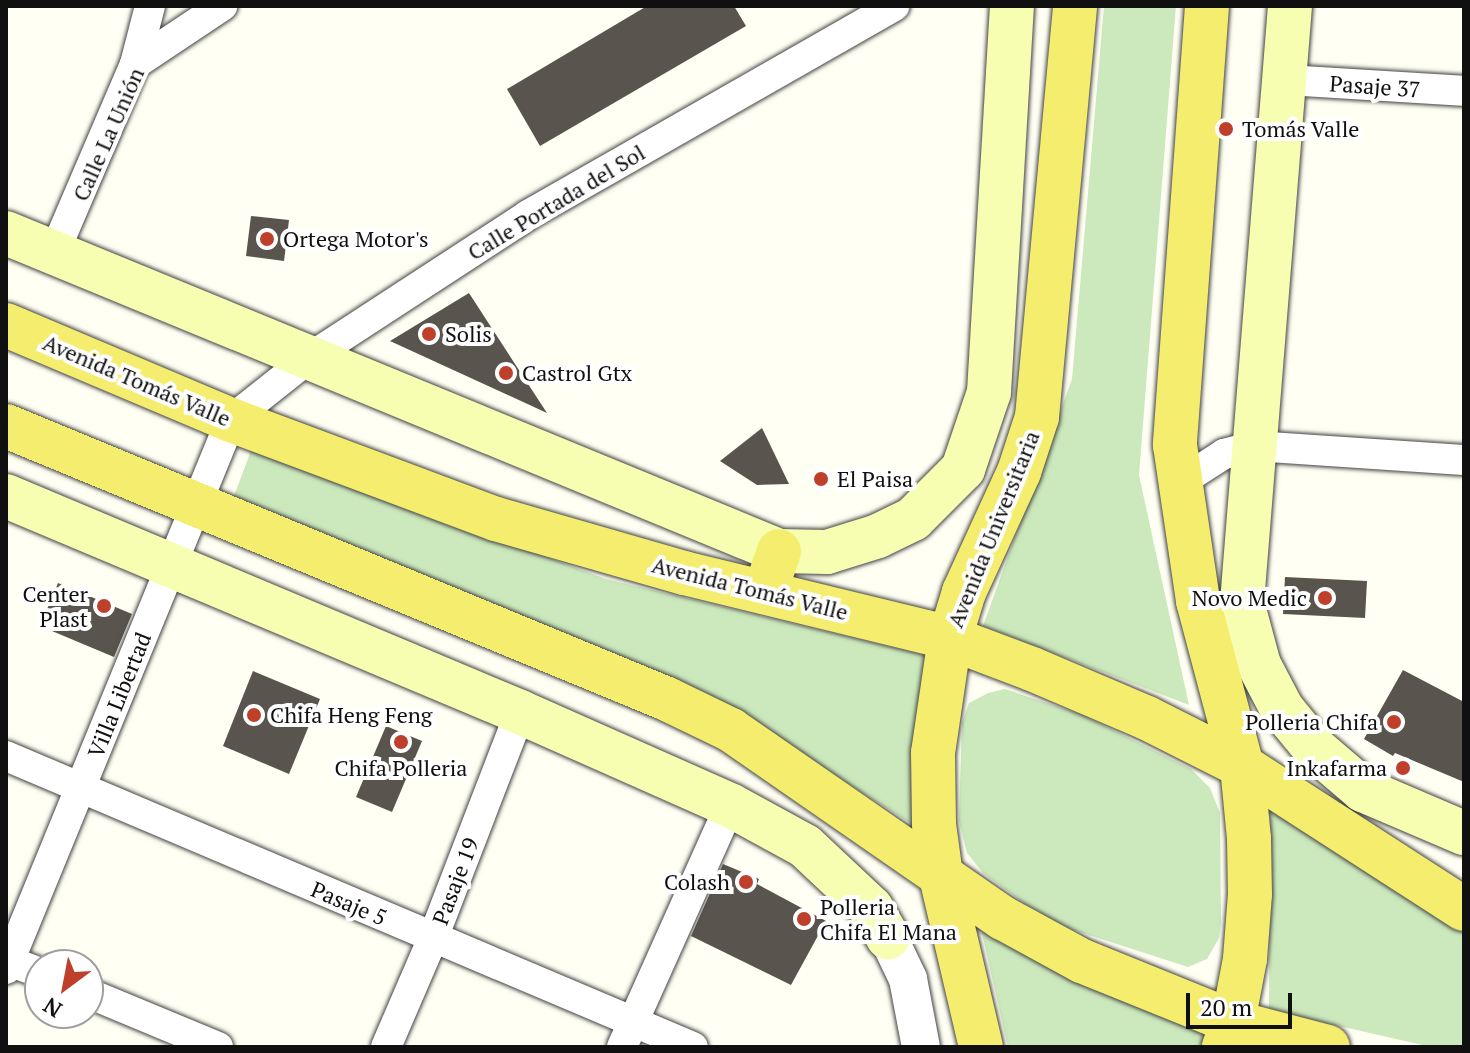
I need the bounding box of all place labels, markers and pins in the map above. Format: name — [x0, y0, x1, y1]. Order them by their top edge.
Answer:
place label: Tomás Valle — [1242, 116, 1360, 142]
marker: Tomás Valle — [1217, 120, 1235, 138]
place label: Ortega Motor's — [283, 226, 429, 252]
marker: Ortega Motor's — [258, 230, 276, 248]
place label: Solis — [445, 321, 492, 347]
marker: Solis — [420, 325, 438, 343]
place label: Castrol Gtx — [522, 360, 632, 386]
marker: Castrol Gtx — [497, 364, 515, 382]
place label: El Paisa — [837, 466, 913, 492]
marker: El Paisa — [812, 470, 830, 488]
place label: Center Plast — [23, 580, 88, 632]
place label: Novo Medic — [1192, 585, 1307, 611]
marker: Novo Medic — [1314, 587, 1336, 609]
marker: Center Plast — [95, 597, 113, 615]
place label: Chifa Heng Feng — [270, 702, 432, 728]
marker: Chifa Heng Feng — [245, 706, 263, 724]
place label: Polleria Chifa — [1245, 709, 1378, 735]
marker: Polleria Chifa — [1385, 713, 1403, 731]
marker: Chifa Polleria — [392, 733, 410, 751]
place label: Chifa Polleria — [335, 755, 467, 781]
place label: Inkafarma — [1287, 755, 1387, 781]
marker: Inkafarma — [1394, 759, 1412, 777]
place label: Colash — [664, 869, 730, 895]
marker: Colash — [737, 873, 755, 891]
place label: Polleria Chifa El Mana — [820, 893, 957, 944]
marker: Polleria Chifa El Mana — [795, 910, 813, 928]

